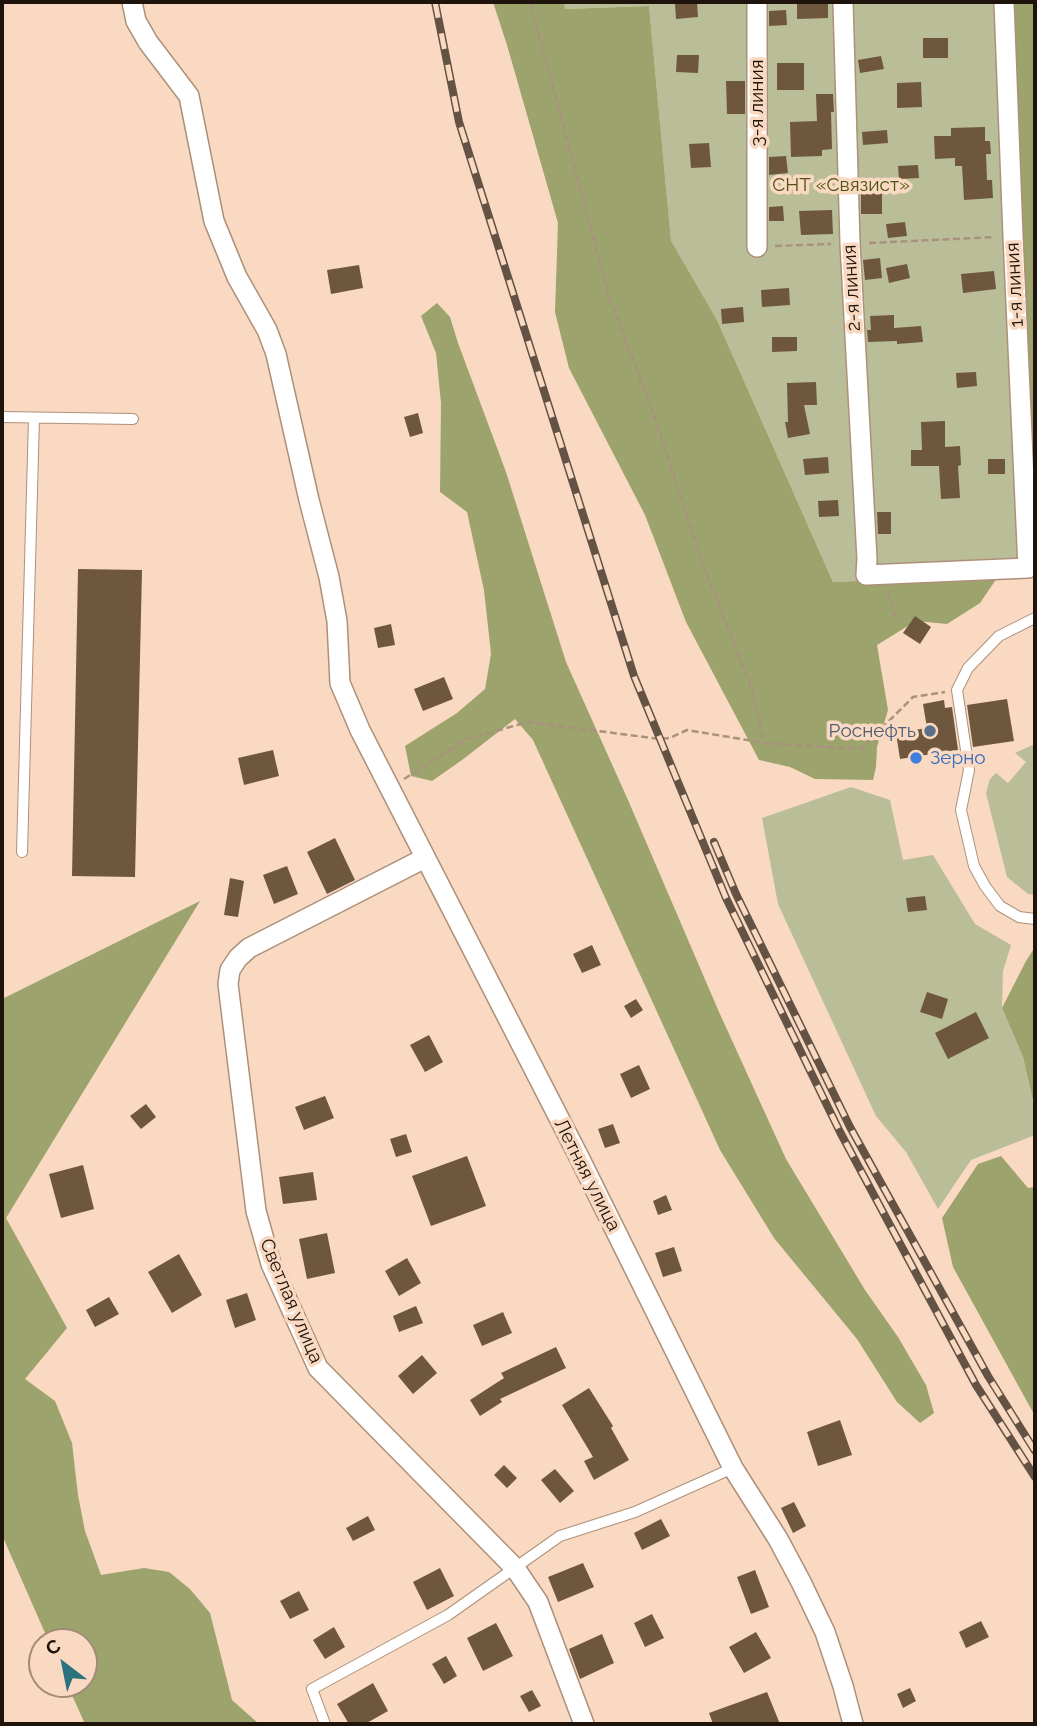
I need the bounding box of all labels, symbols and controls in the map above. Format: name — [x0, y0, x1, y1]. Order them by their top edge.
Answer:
street label: 3-я линия — [746, 59, 768, 147]
park label: СНТ «Связист» — [772, 174, 910, 196]
street label: 1-я линия — [1001, 242, 1029, 328]
street label: 2-я линия — [838, 244, 866, 332]
place label: Роснефть — [829, 720, 916, 742]
marker: Роснефть — [922, 723, 938, 739]
place label: Зерно — [930, 747, 986, 769]
marker: Зерно — [908, 750, 924, 766]
street label: Летняя улица — [549, 1115, 625, 1235]
street label: Светлая улица — [255, 1235, 327, 1367]
north arrow — [28, 1628, 98, 1698]
text: С — [42, 1634, 64, 1660]

